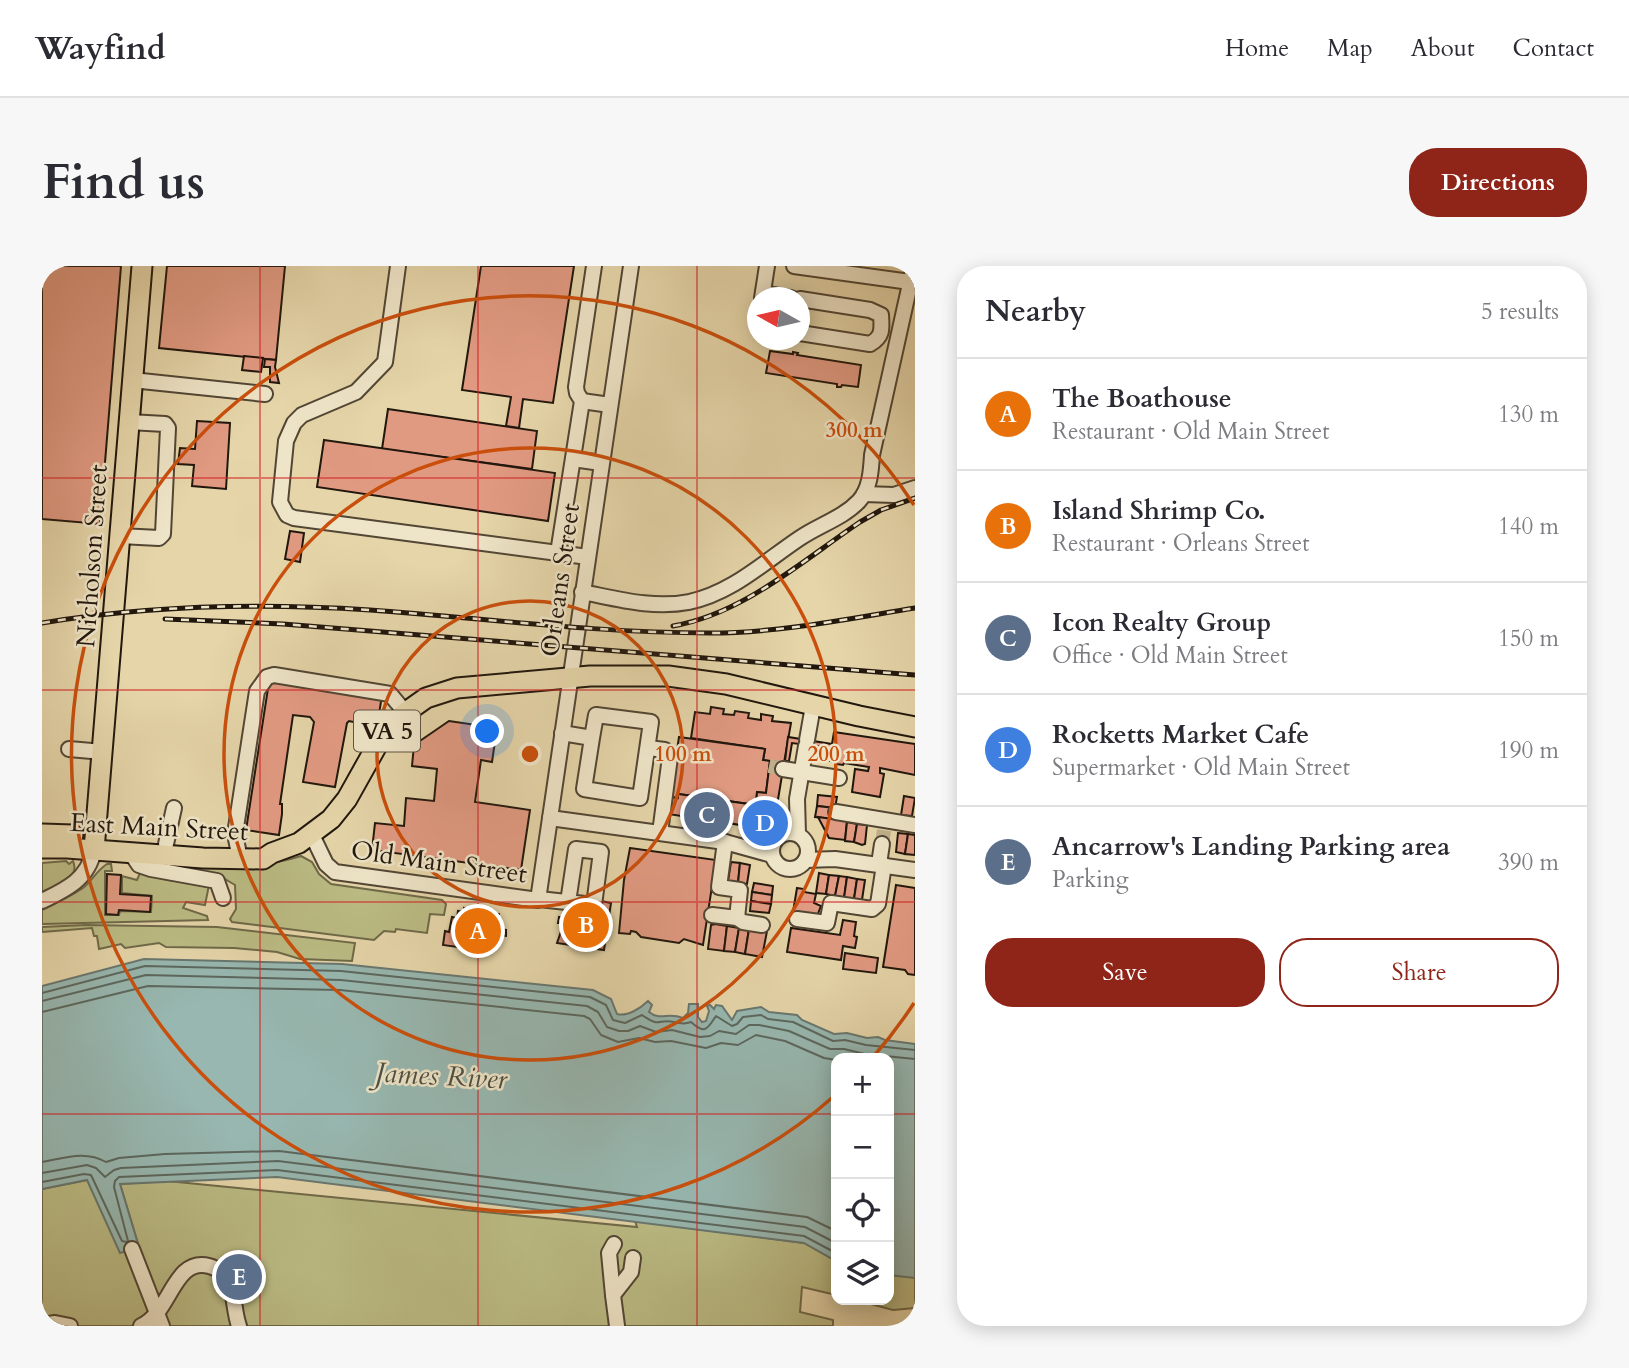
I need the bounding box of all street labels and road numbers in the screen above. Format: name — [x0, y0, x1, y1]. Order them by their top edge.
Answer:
street label: Nicholson Street — [68, 463, 116, 649]
street label: Orleans Street — [532, 501, 588, 659]
road number: VA 5 — [354, 710, 420, 752]
street label: East Main Street — [69, 805, 249, 849]
street label: Old Main Street — [349, 832, 529, 892]

